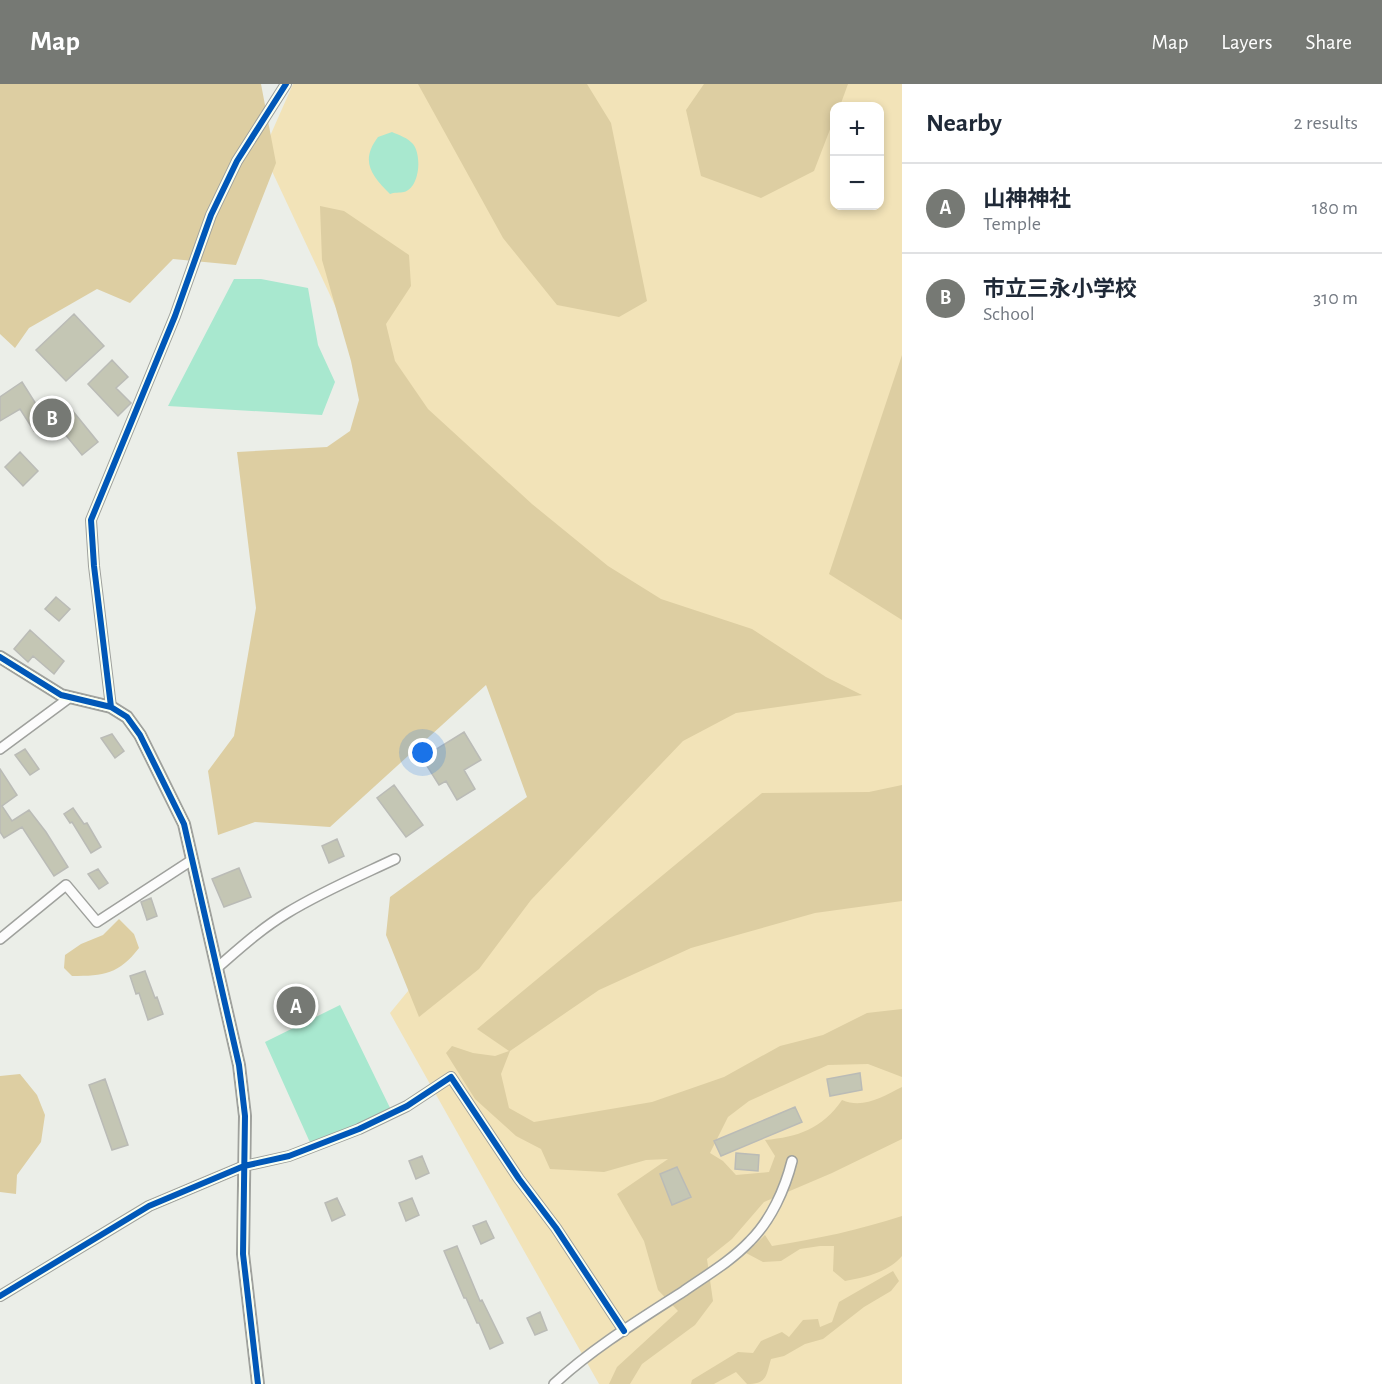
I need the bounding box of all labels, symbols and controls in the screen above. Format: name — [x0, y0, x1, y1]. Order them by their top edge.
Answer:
text: Map — [30, 28, 80, 56]
text: Map — [1152, 32, 1188, 53]
text: Layers — [1221, 32, 1272, 53]
text: Share — [1305, 32, 1352, 53]
map controls — [830, 102, 884, 210]
button: + — [830, 102, 884, 156]
text: Nearby — [926, 110, 1002, 136]
text: 2 results — [1294, 113, 1358, 133]
button: − — [830, 156, 884, 210]
text: 山神神社 — [983, 188, 1071, 210]
text: A — [940, 198, 952, 218]
text: 180 m — [1312, 198, 1358, 218]
text: Temple — [983, 214, 1041, 234]
text: 市立三永小学校 — [983, 278, 1137, 300]
text: B — [940, 288, 951, 308]
text: 310 m — [1313, 288, 1358, 308]
text: School — [983, 304, 1035, 324]
pin: B — [32, 396, 72, 440]
your location — [408, 738, 437, 767]
pin: A — [276, 984, 316, 1028]

